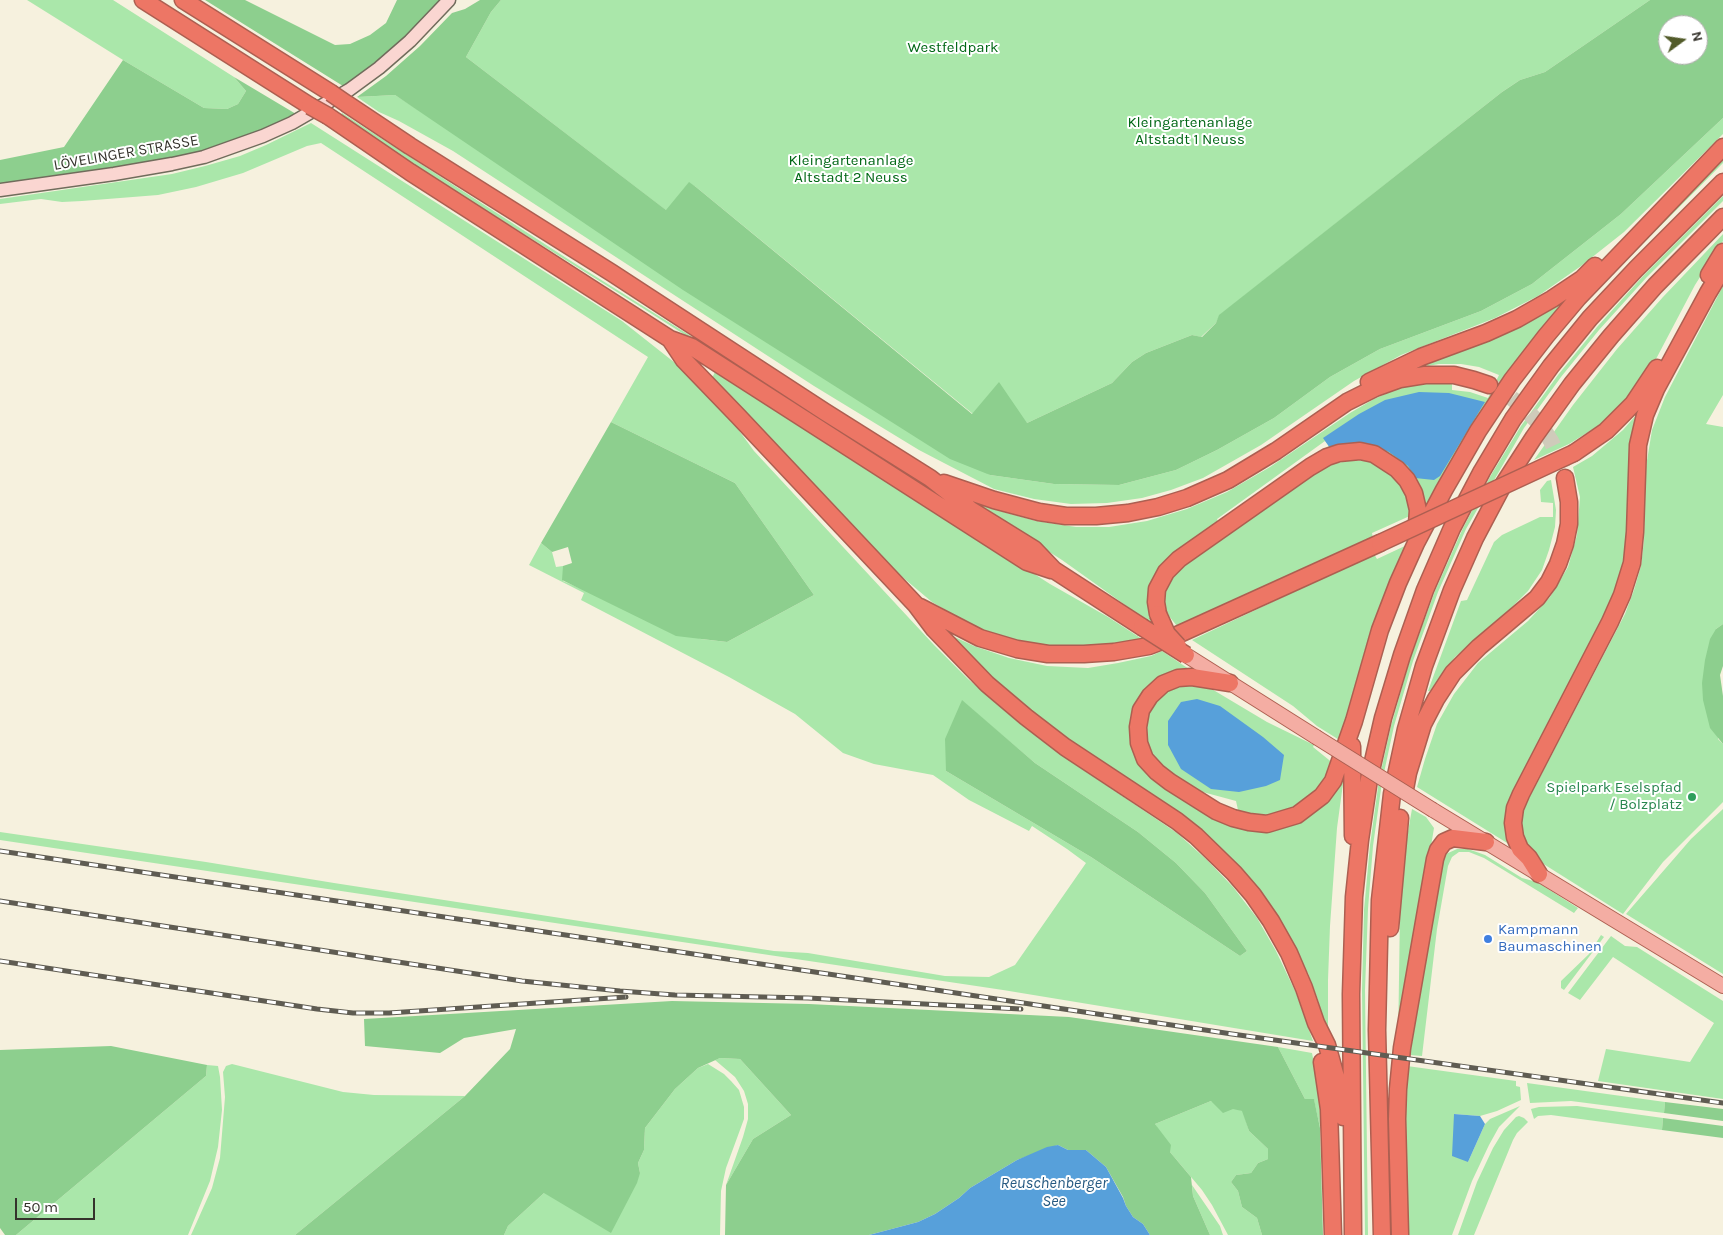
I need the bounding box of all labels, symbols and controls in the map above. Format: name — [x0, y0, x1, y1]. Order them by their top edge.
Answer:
north arrow — [1658, 15, 1708, 65]
text: N — [1688, 30, 1707, 43]
park label: Westfeldpark — [908, 39, 998, 57]
park label: Kleingartenanlage Altstadt 1 Neuss — [1127, 114, 1253, 149]
street label: LÖVELINGER STRASSE — [52, 131, 200, 175]
park label: Kleingartenanlage Altstadt 2 Neuss — [788, 152, 914, 187]
place label: Spielpark Eselspfad / Bolzplatz — [1546, 779, 1682, 814]
marker: Spielpark Eselspfad / Bolzplatz — [1686, 791, 1698, 803]
place label: Kampmann Baumaschinen — [1498, 921, 1602, 956]
marker: Kampmann Baumaschinen — [1482, 933, 1494, 945]
water label: Reuschenberger See — [1001, 1173, 1107, 1211]
scale bar — [18, 1188, 98, 1220]
text: 50 m — [23, 1198, 58, 1216]

